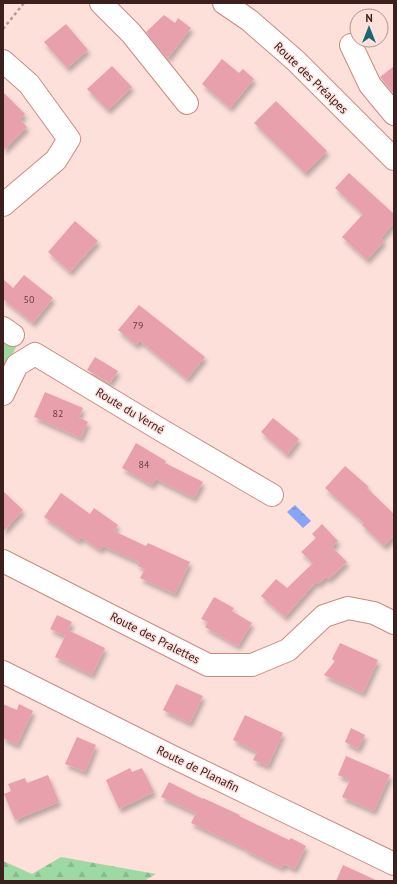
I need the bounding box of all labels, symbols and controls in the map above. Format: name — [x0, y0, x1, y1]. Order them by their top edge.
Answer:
north arrow — [349, 8, 389, 48]
text: N — [365, 11, 373, 25]
street label: Route des Préalpes — [271, 39, 351, 117]
house number: 50 — [24, 293, 35, 306]
house number: 79 — [133, 319, 143, 332]
street label: Route du Verné — [93, 384, 167, 437]
house number: 82 — [53, 407, 63, 420]
house number: 84 — [139, 458, 150, 471]
street label: Route des Pralettes — [108, 608, 203, 667]
street label: Route de Planafin — [154, 742, 242, 795]

